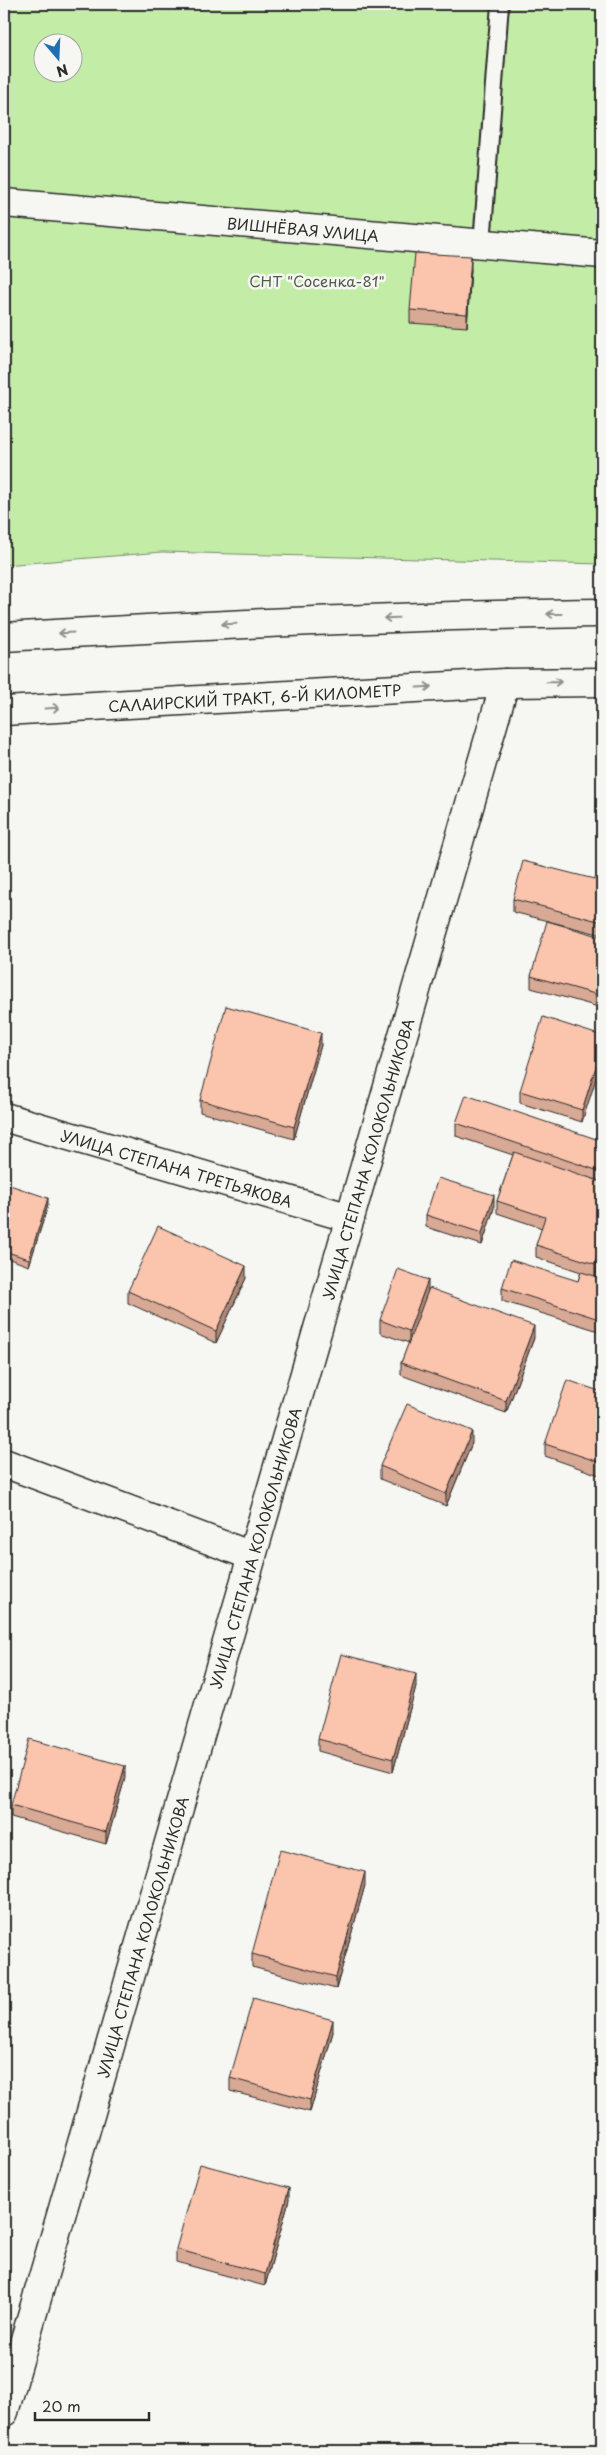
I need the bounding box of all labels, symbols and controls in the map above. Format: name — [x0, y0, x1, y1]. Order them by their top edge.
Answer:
north arrow — [32, 32, 82, 82]
text: N — [54, 59, 71, 82]
street label: ВИШНЁВАЯ УЛИЦА — [226, 211, 380, 246]
park label: СНТ "Сосенка-81" — [249, 269, 385, 292]
one-way arrow — [546, 609, 562, 619]
one-way arrow — [383, 614, 399, 623]
one-way arrow — [221, 620, 237, 629]
one-way arrow — [59, 629, 75, 638]
street label: САЛАИРСКИЙ ТРАКТ, 6-Й КИЛОМЕТР — [108, 677, 402, 717]
one-way arrow — [545, 678, 561, 687]
one-way arrow — [416, 683, 432, 692]
one-way arrow — [44, 704, 60, 713]
street label: УЛИЦА СТЕПАНА КОЛОКОЛЬНИКОВА — [316, 1015, 419, 1302]
street label: УЛИЦА СТЕПАНА ТРЕТЬЯКОВА — [58, 1123, 295, 1212]
street label: УЛИЦА СТЕПАНА КОЛОКОЛЬНИКОВА — [203, 1404, 306, 1691]
street label: УЛИЦА СТЕПАНА КОЛОКОЛЬНИКОВА — [90, 1793, 193, 2080]
scale bar — [35, 2390, 149, 2422]
text: 20 m — [42, 2394, 81, 2417]

